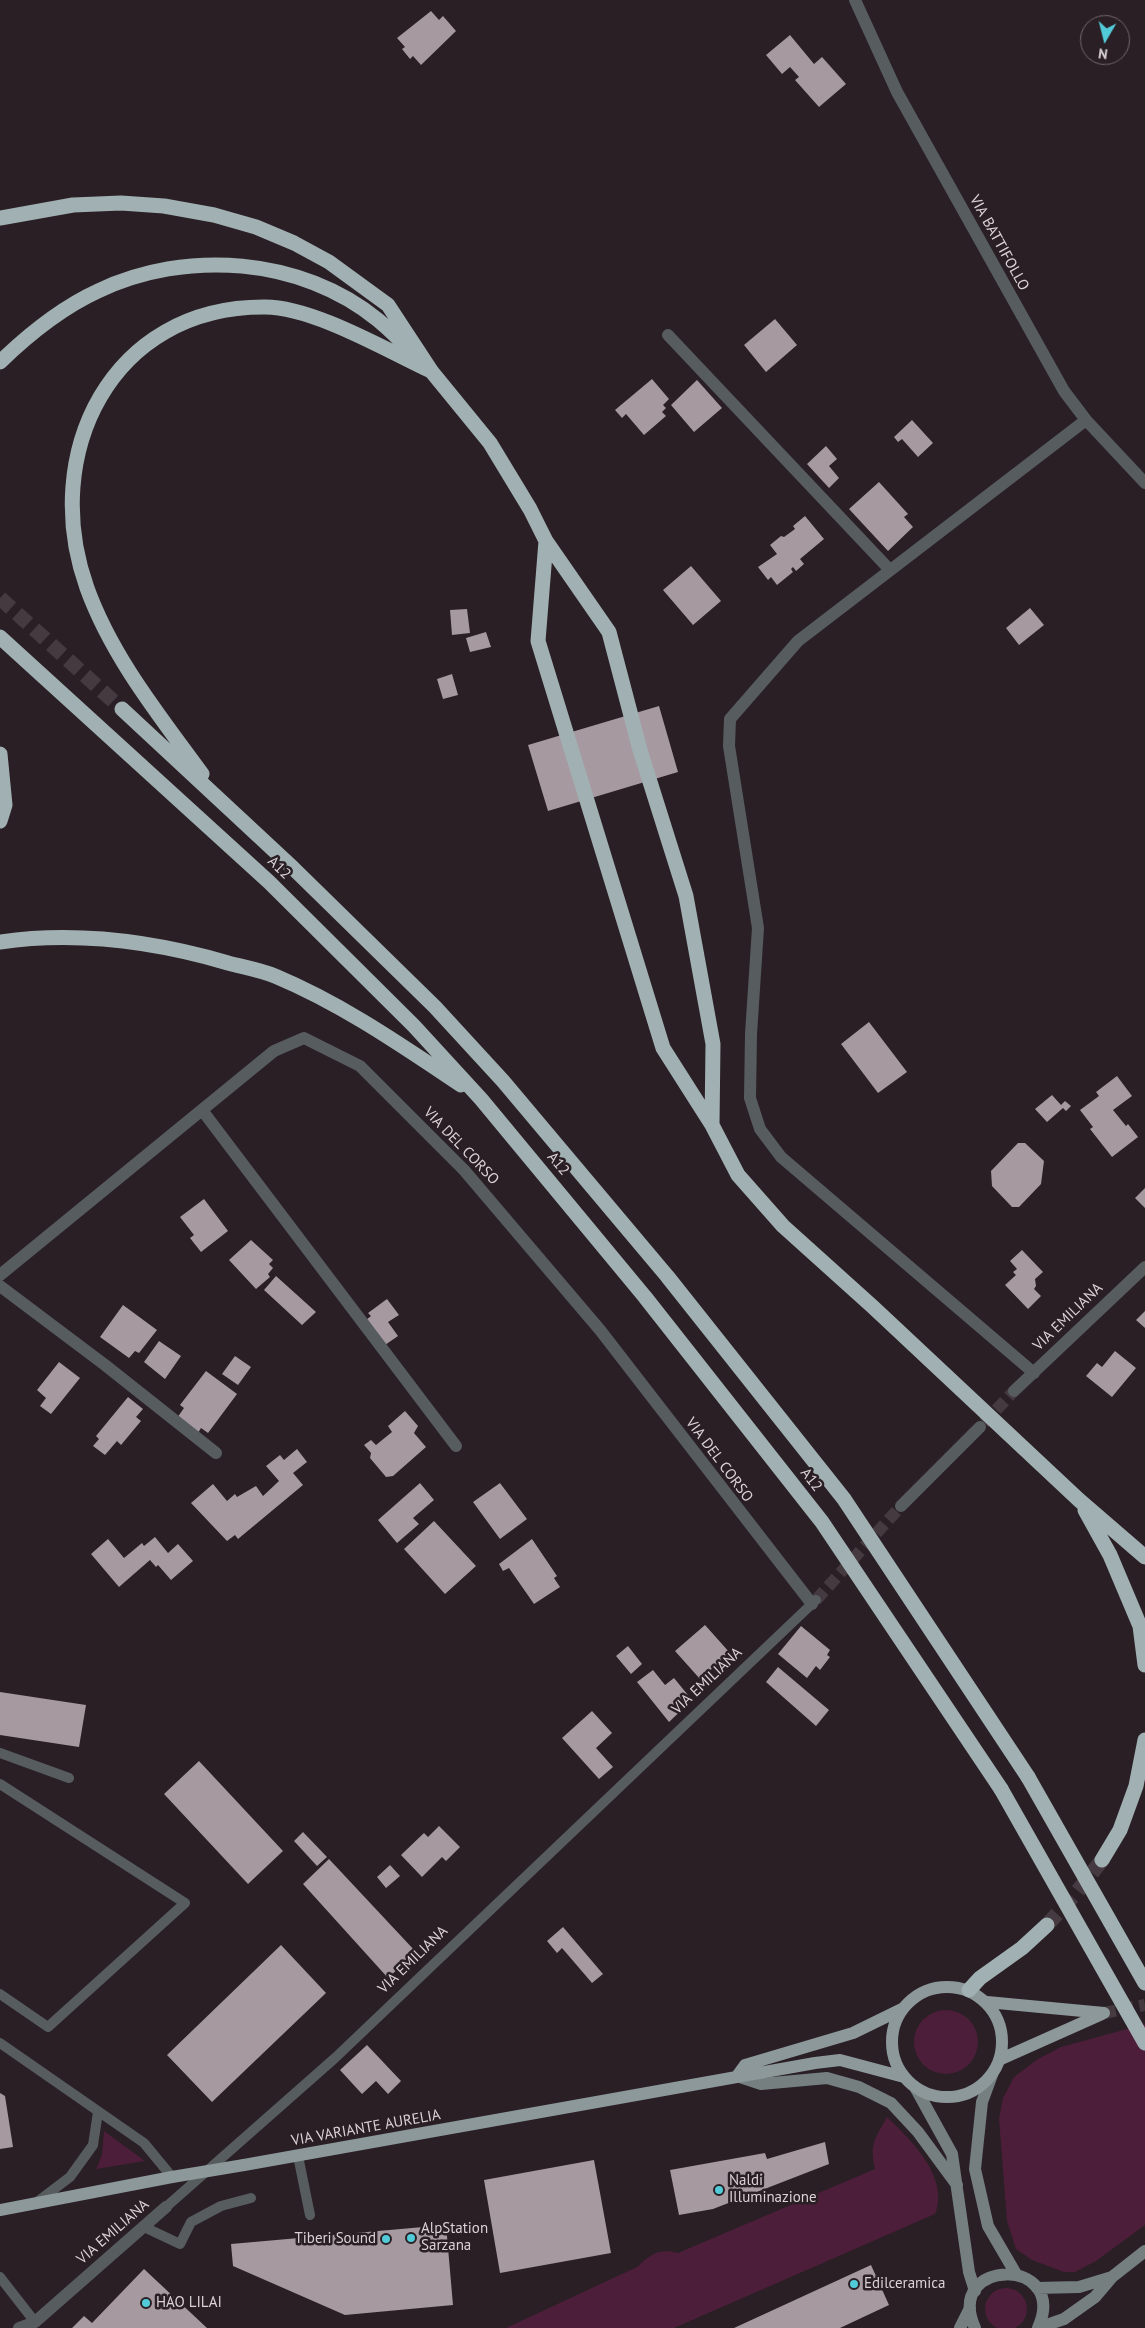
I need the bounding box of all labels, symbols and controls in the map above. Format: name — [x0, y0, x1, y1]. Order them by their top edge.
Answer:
north arrow — [1080, 15, 1130, 65]
text: N — [1097, 44, 1109, 63]
street label: VIA BATTIFOLLO — [965, 192, 1033, 294]
street label: A12 — [264, 853, 294, 883]
street label: VIA DEL CORSO — [419, 1103, 503, 1189]
street label: A12 — [543, 1149, 573, 1179]
street label: VIA EMILIANA — [1029, 1279, 1107, 1355]
street label: VIA DEL CORSO — [681, 1414, 757, 1506]
street label: A12 — [796, 1465, 826, 1495]
street label: VIA EMILIANA — [668, 1644, 746, 1718]
street label: VIA EMILIANA — [374, 1922, 452, 1998]
street label: VIA VARIANTE AURELIA — [290, 2106, 442, 2150]
place label: Naldi Illuminazione — [729, 2172, 817, 2207]
marker: Naldi Illuminazione — [713, 2184, 725, 2196]
street label: VIA EMILIANA — [73, 2196, 153, 2268]
place label: AlpStation Sarzana — [421, 2220, 488, 2255]
place label: Tiberi Sound — [294, 2230, 376, 2248]
marker: AlpStation Sarzana — [405, 2232, 417, 2244]
marker: Tiberi Sound — [380, 2233, 392, 2245]
place label: Edilceramica — [864, 2275, 945, 2293]
marker: Edilceramica — [848, 2278, 860, 2290]
place label: HAO LILAI — [156, 2294, 222, 2312]
marker: HAO LILAI — [140, 2297, 152, 2309]

